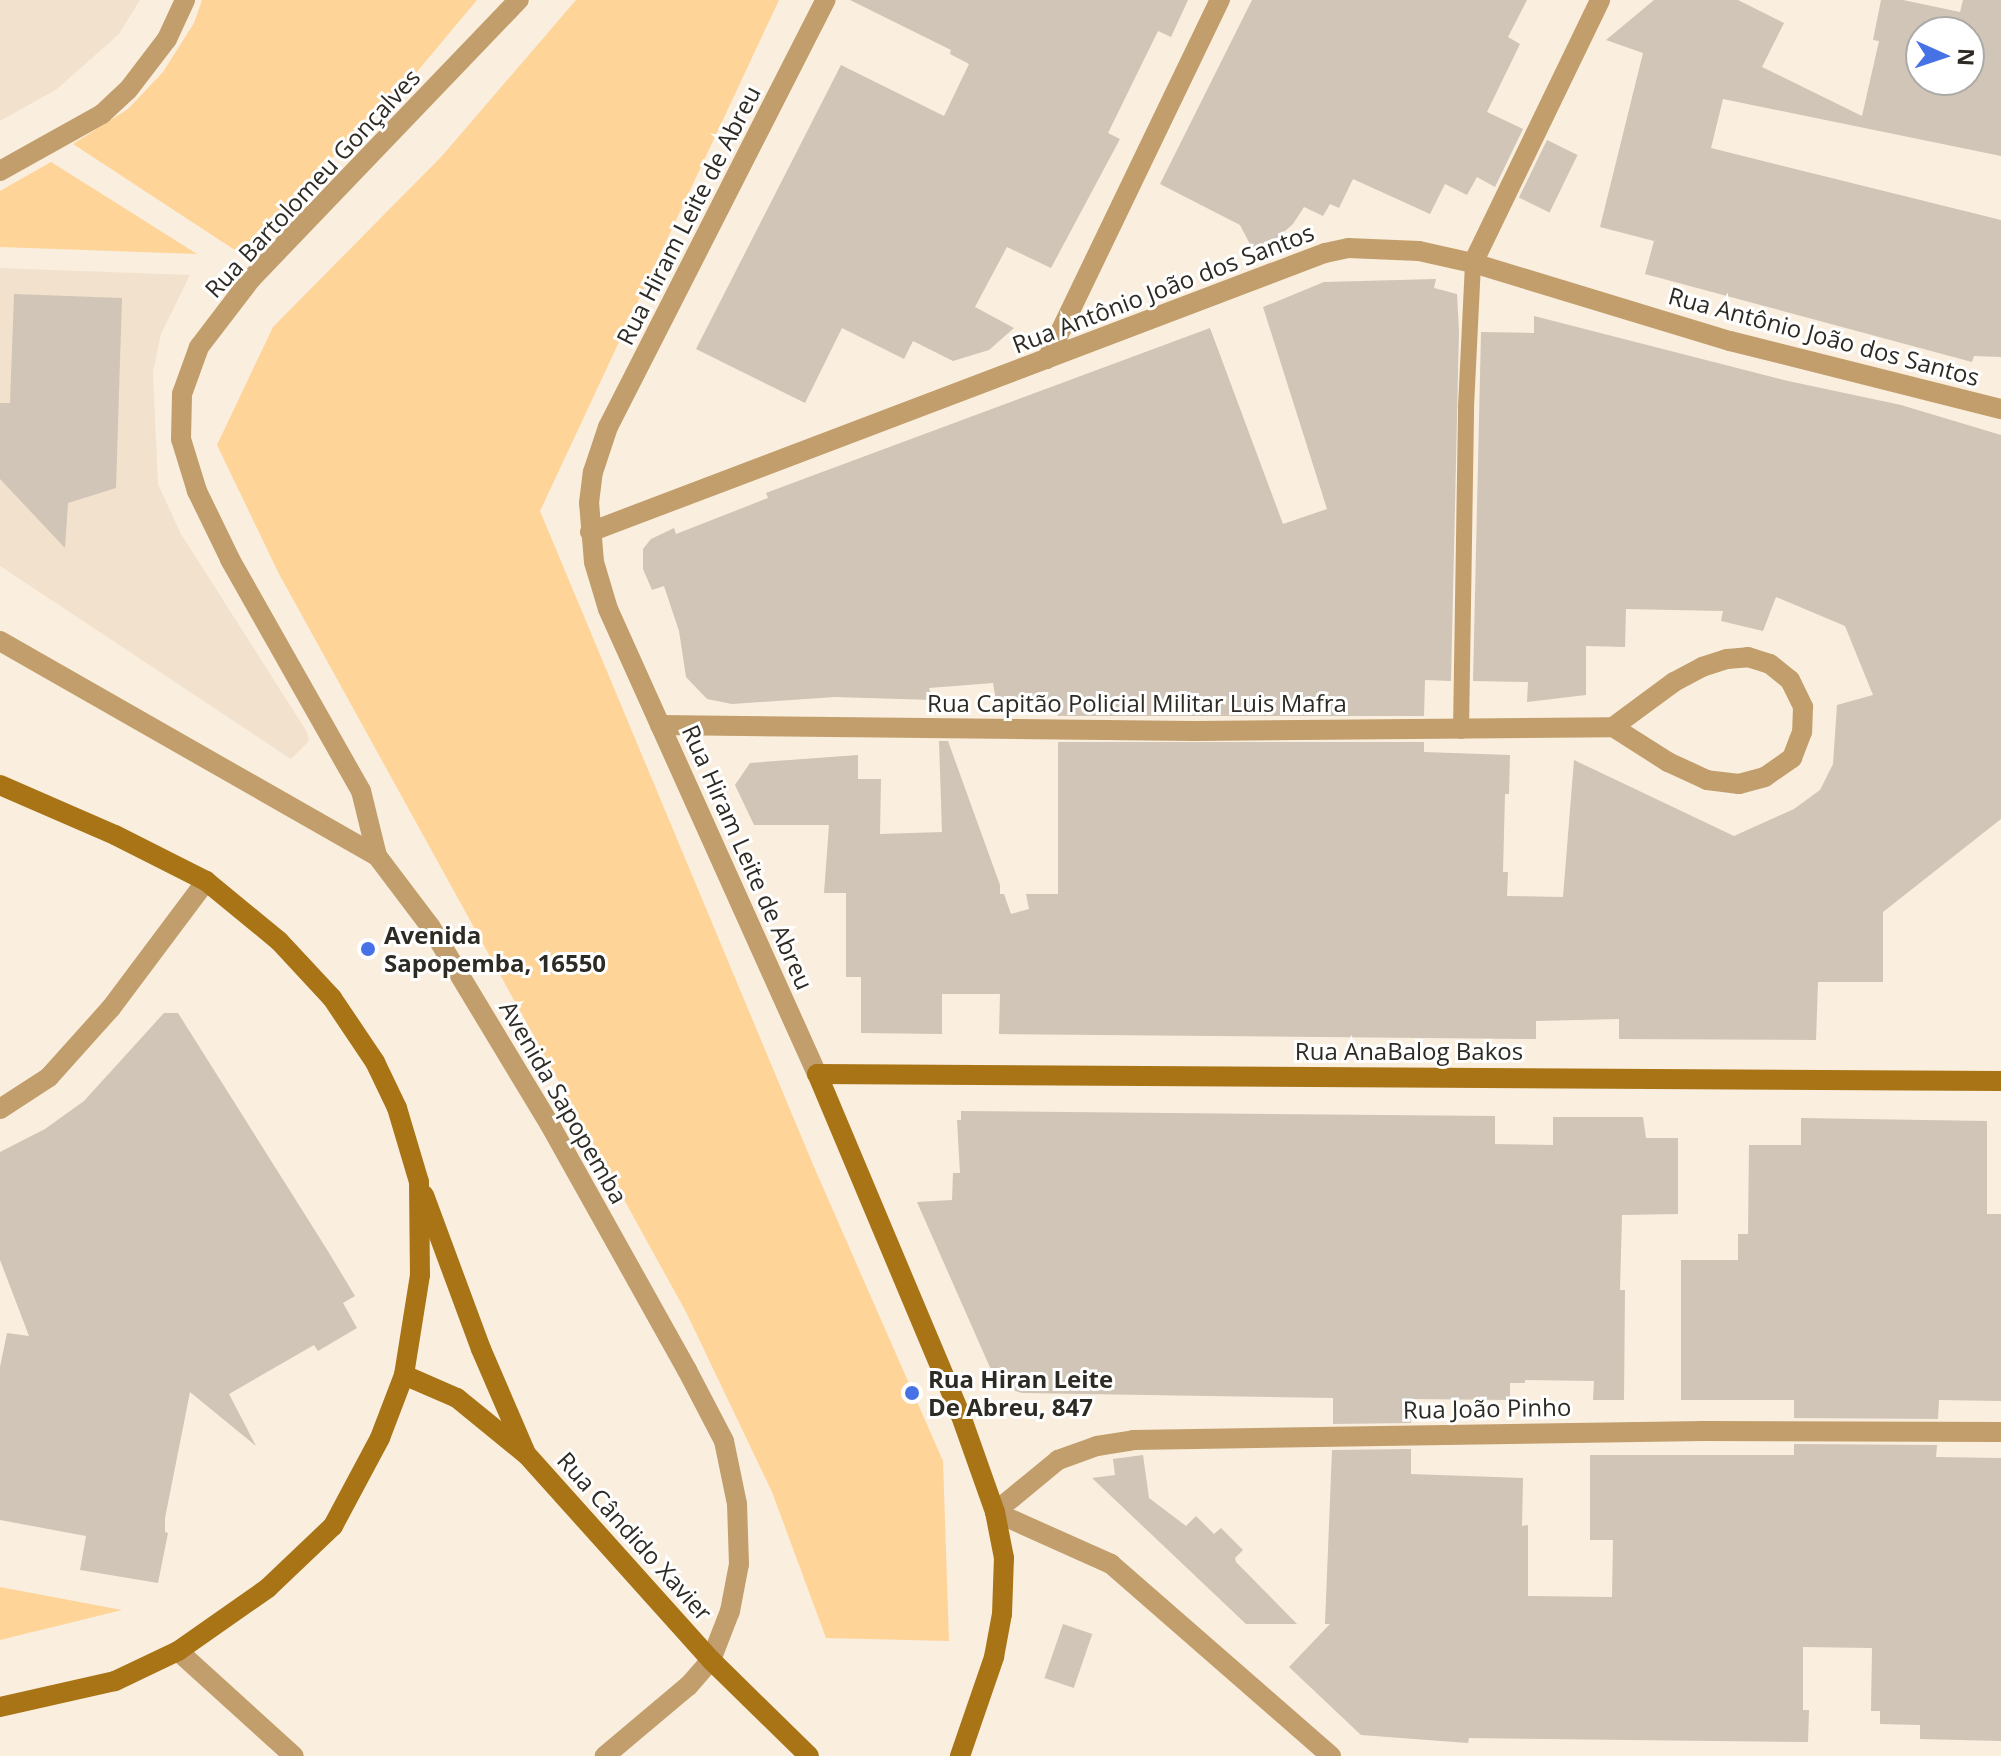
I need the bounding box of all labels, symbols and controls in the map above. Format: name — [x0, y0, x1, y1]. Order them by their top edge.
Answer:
north arrow — [1905, 16, 1985, 96]
text: N — [1952, 47, 1982, 67]
street label: Rua Bartolomeu Gonçalves — [198, 63, 426, 303]
street label: Rua Hiram Leite de Abreu — [610, 81, 766, 349]
street label: Rua Antônio João dos Santos — [1008, 217, 1318, 359]
street label: Rua Antônio João dos Santos — [1665, 281, 1983, 391]
street label: Rua Capitão Policial Militar Luis Mafra — [927, 689, 1347, 717]
street label: Rua Hiram Leite de Abreu — [676, 720, 820, 994]
place label: Avenida Sapopemba, 16550 — [384, 921, 606, 977]
marker: Avenida Sapopemba, 16550 — [359, 940, 377, 958]
street label: Avenida Sapopemba — [494, 995, 634, 1209]
street label: Rua AnaBalog Bakos — [1295, 1037, 1523, 1065]
place label: Rua Hiran Leite De Abreu, 847 — [928, 1365, 1113, 1421]
marker: Rua Hiran Leite De Abreu, 847 — [903, 1384, 921, 1402]
street label: Rua João Pinho — [1403, 1392, 1571, 1424]
street label: Rua Cândido Xavier — [552, 1446, 718, 1626]

